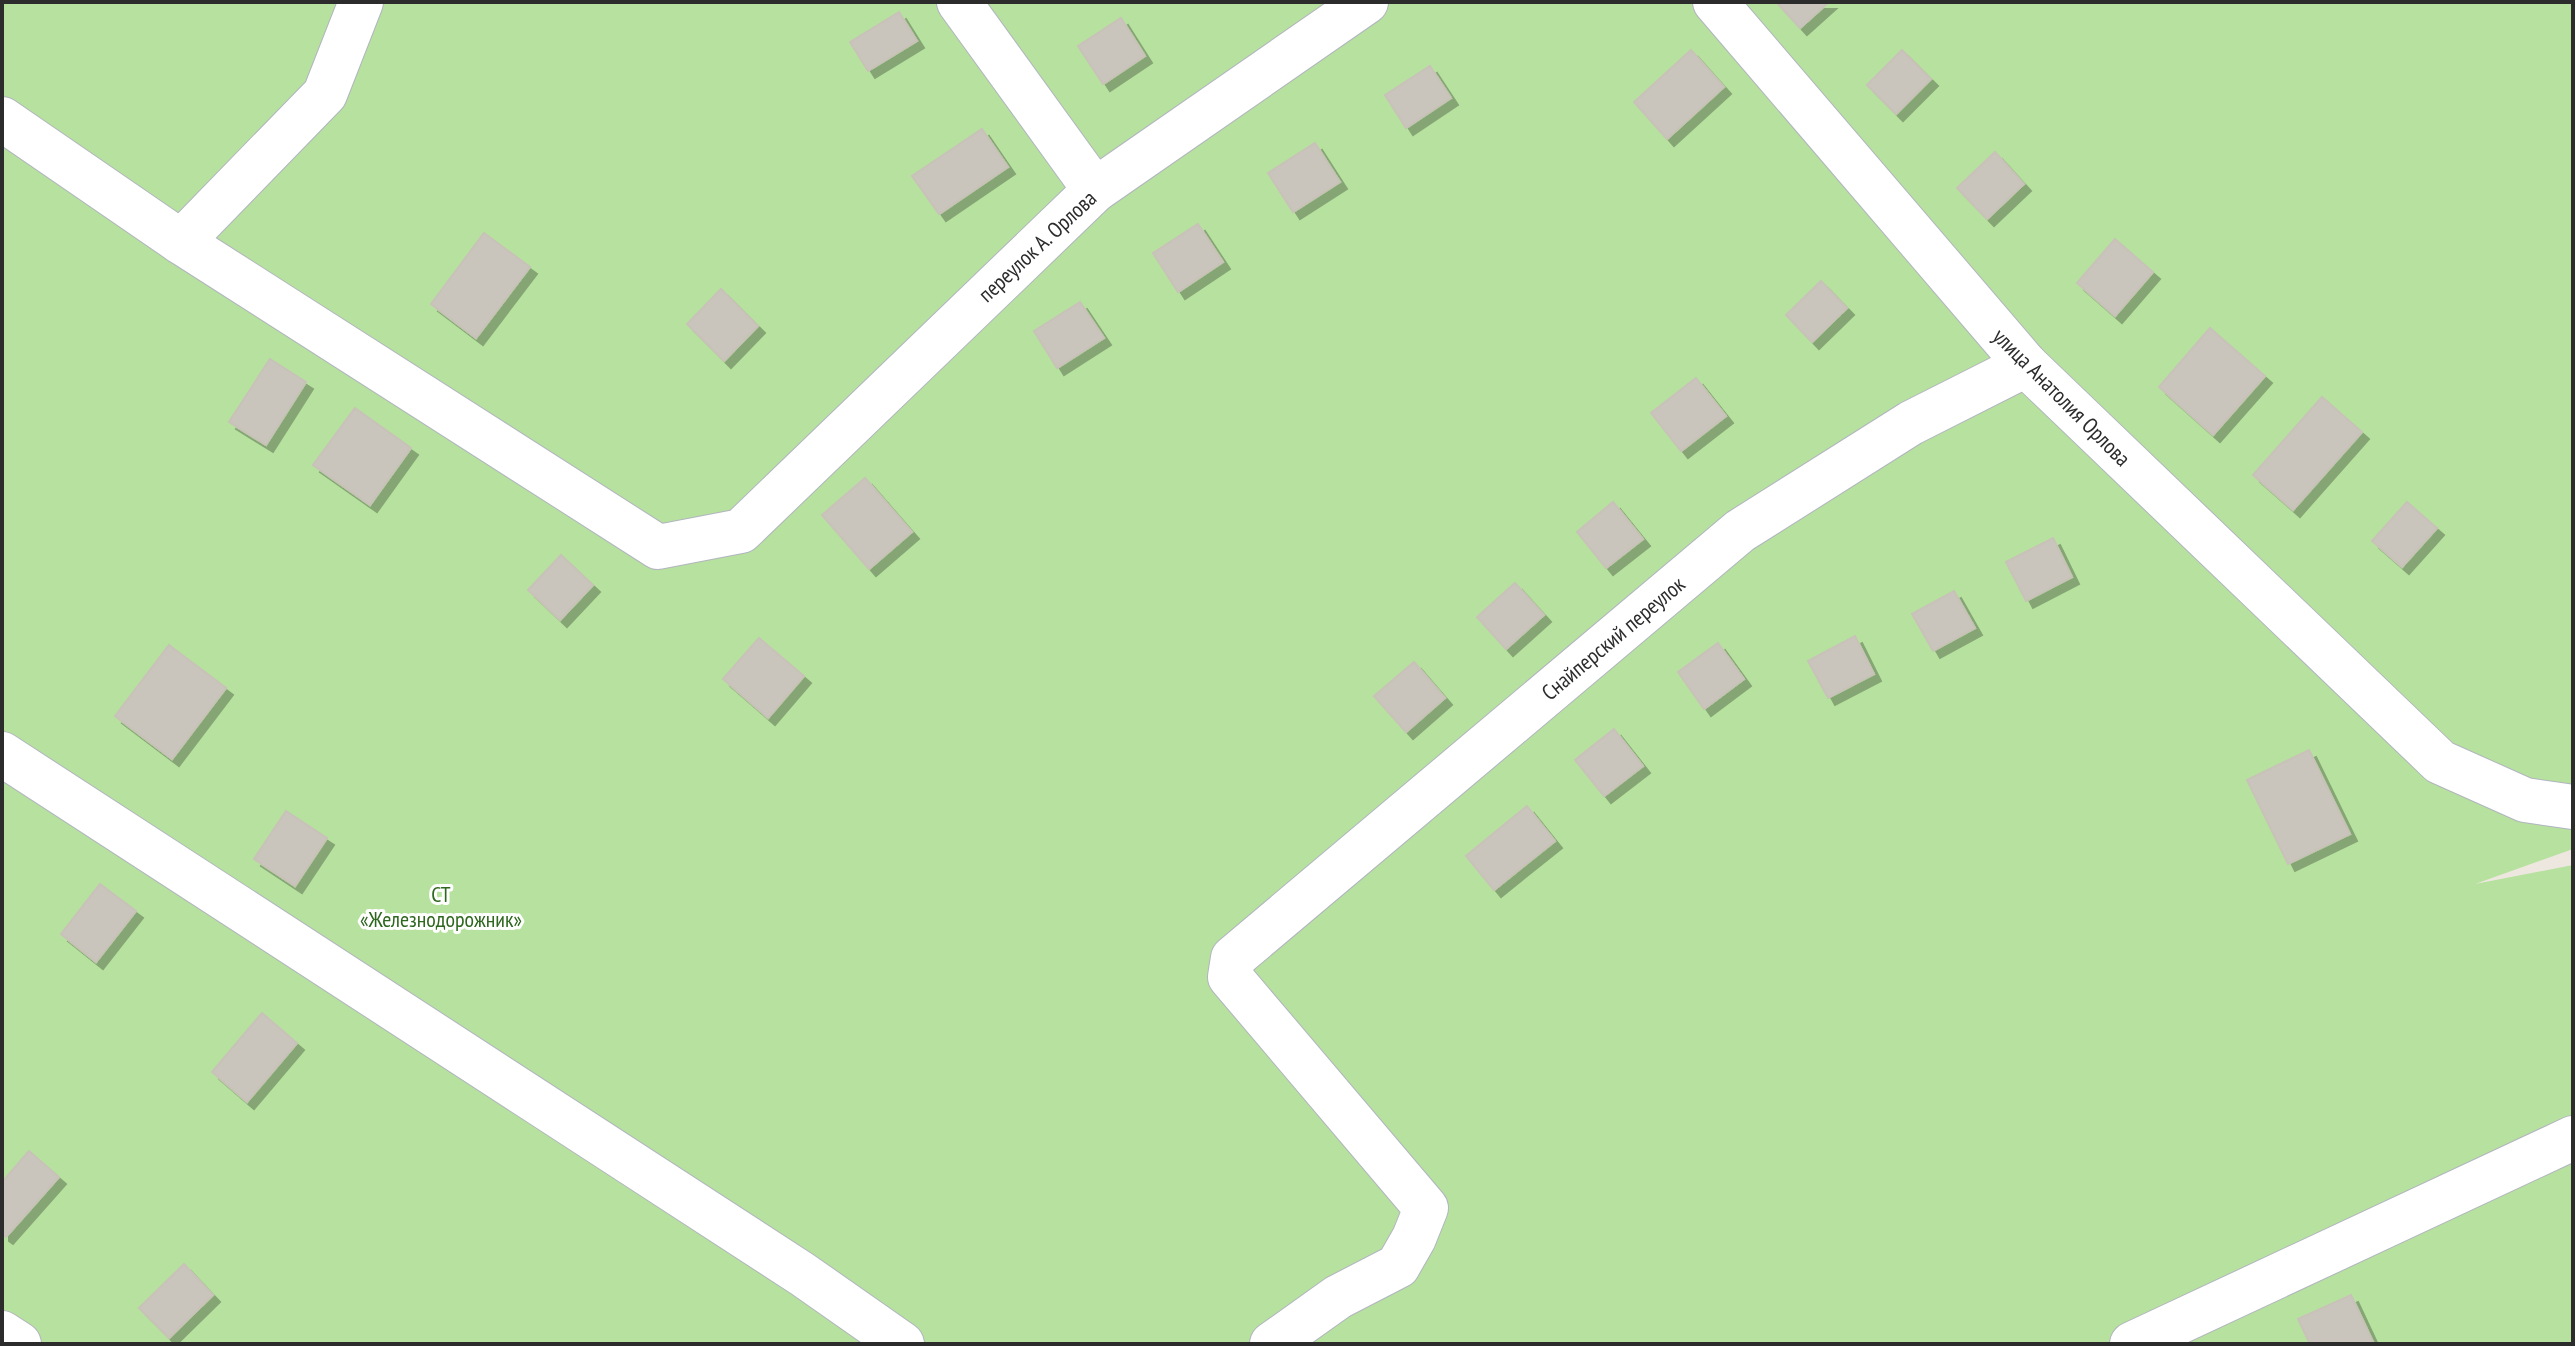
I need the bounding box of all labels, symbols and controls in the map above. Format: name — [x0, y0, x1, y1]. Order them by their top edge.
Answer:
street label: переулок А. Орлова — [972, 184, 1102, 308]
street label: улица Анатолия Орлова — [1987, 322, 2137, 472]
street label: Снайперский переулок — [1536, 570, 1691, 706]
park label: СТ «Железнодорожник» — [360, 880, 522, 933]

